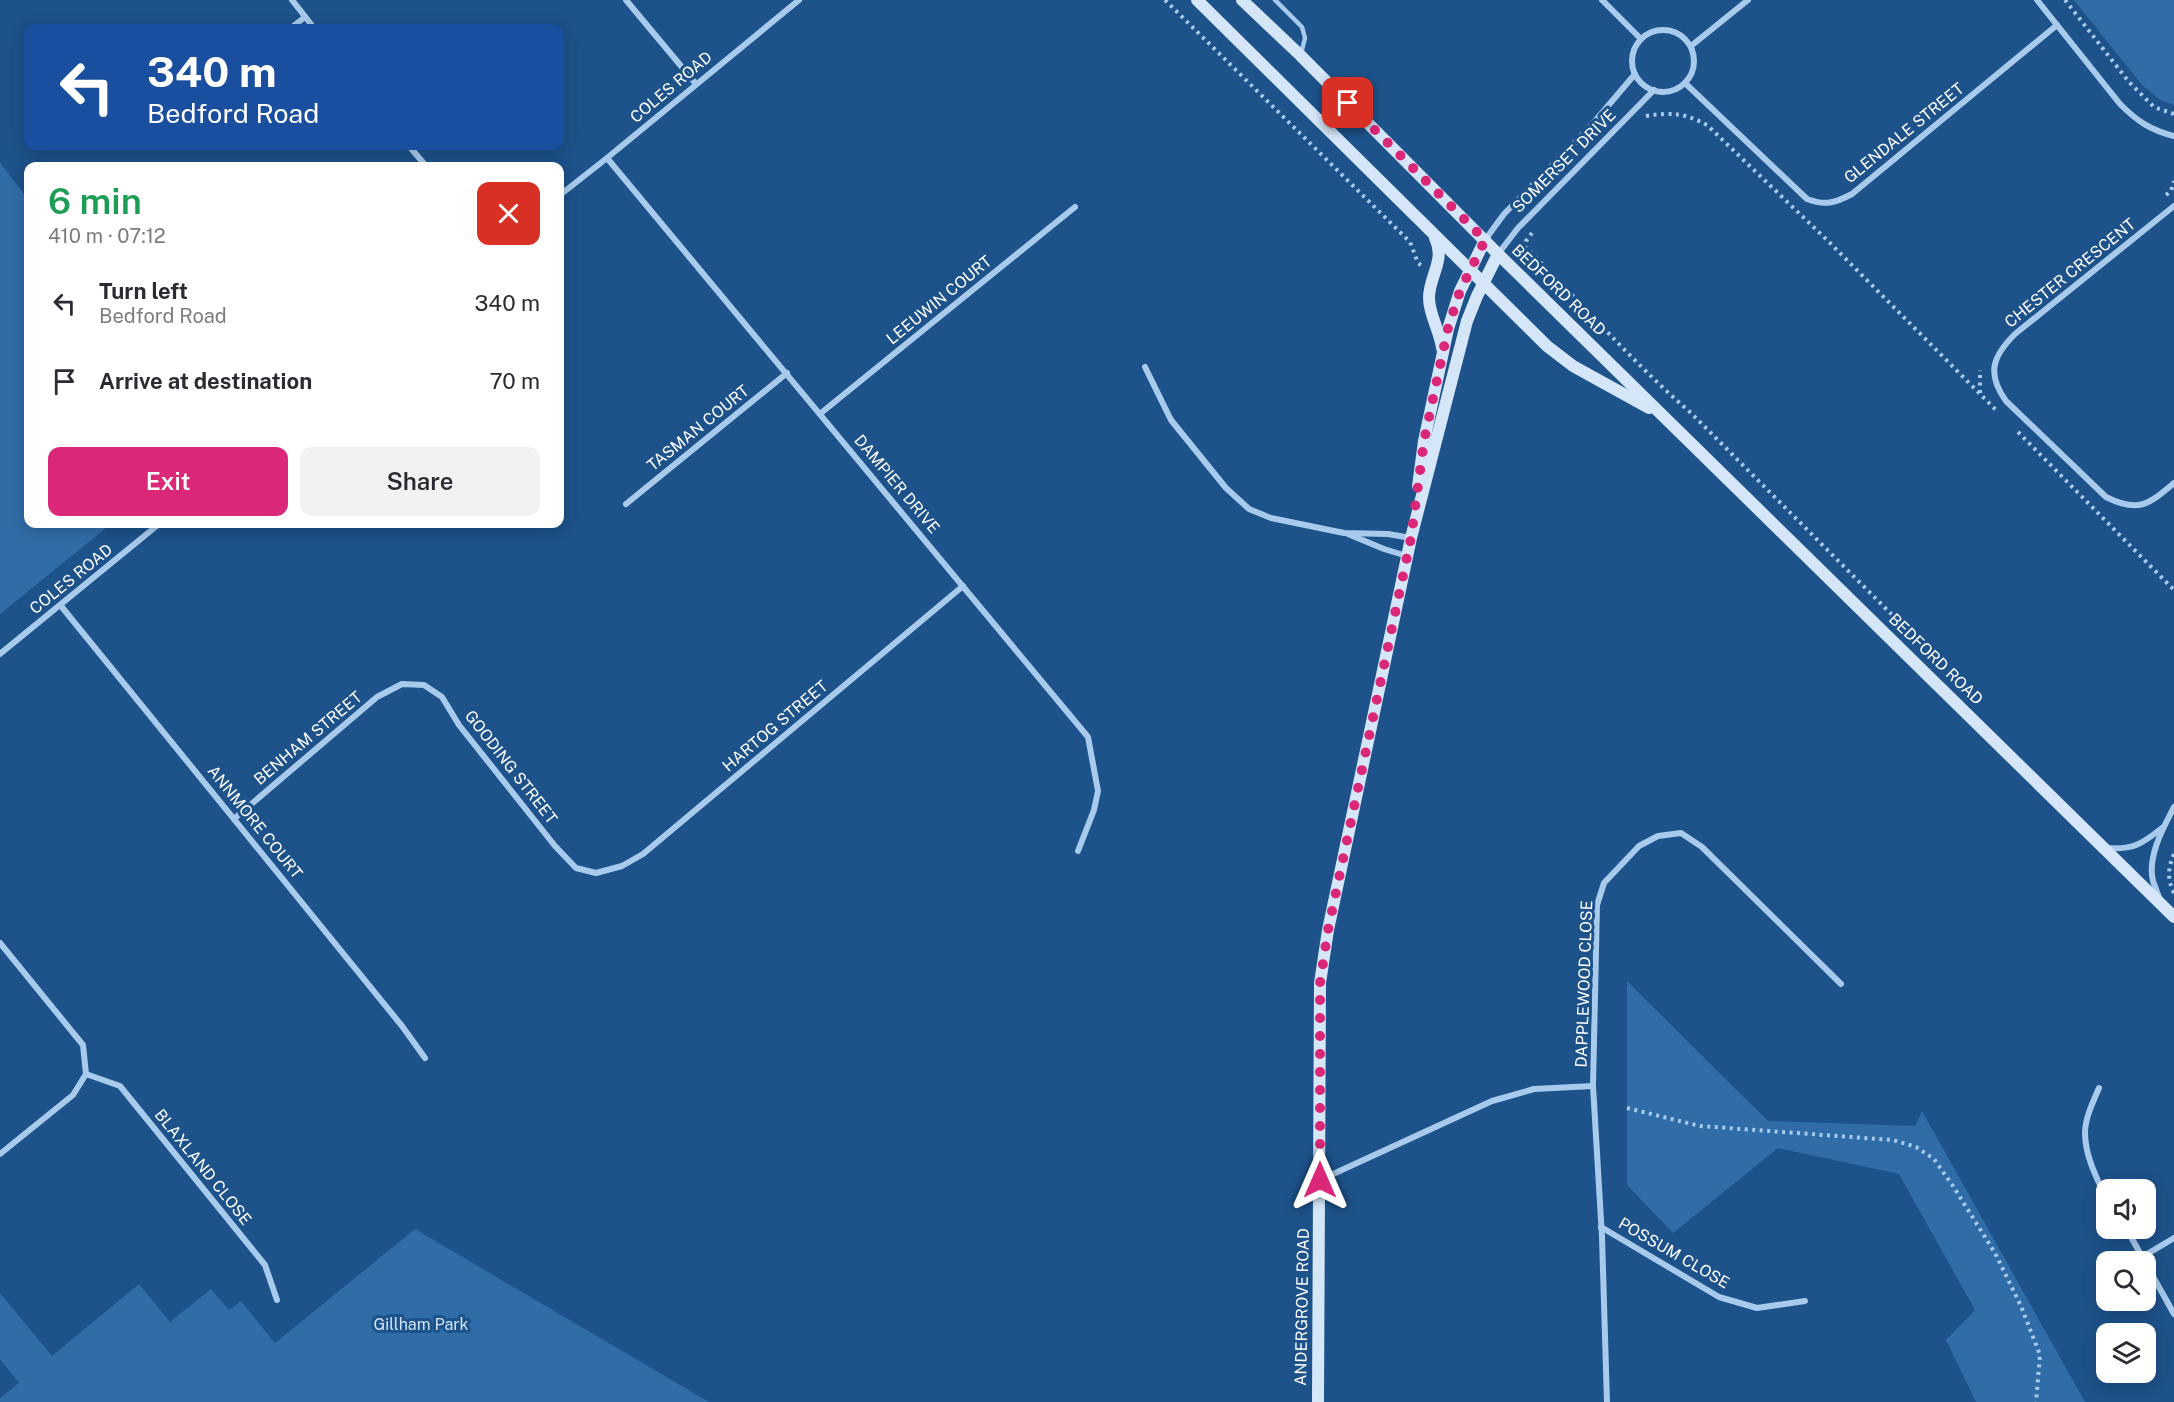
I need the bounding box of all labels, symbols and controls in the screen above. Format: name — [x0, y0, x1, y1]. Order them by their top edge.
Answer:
text: 340 m — [147, 47, 277, 96]
street label: COLES ROAD — [626, 47, 716, 127]
icon: left — [48, 48, 126, 126]
pin — [1322, 77, 1373, 128]
street label: GLENDALE STREET — [1840, 79, 1968, 187]
icon: arrive — [1331, 86, 1364, 119]
text: Bedford Road — [147, 97, 319, 129]
street label: SOMERSET DRIVE — [1508, 105, 1620, 217]
text: 6 min — [48, 180, 142, 222]
button: close — [477, 182, 540, 245]
street label: CHESTER CRESCENT — [2001, 214, 2140, 332]
text: 410 m · 07:12 — [48, 224, 166, 248]
street label: BEDFORD ROAD — [1508, 240, 1610, 340]
street label: LEEUWIN COURT — [882, 251, 996, 348]
text: Turn left — [99, 278, 188, 304]
icon: left — [48, 287, 81, 320]
text: 340 m — [475, 290, 540, 316]
text: Bedford Road — [99, 304, 227, 328]
icon: arrive — [48, 365, 81, 398]
text: Arrive at destination — [99, 368, 312, 394]
text: 70 m — [489, 368, 540, 394]
street label: TASMAN COURT — [643, 381, 753, 475]
street label: DAMPIER DRIVE — [850, 431, 944, 537]
button: Exit — [48, 447, 288, 516]
button: Share — [300, 447, 540, 516]
street label: COLES ROAD — [26, 540, 116, 618]
street label: BEDFORD ROAD — [1885, 609, 1987, 709]
street label: HARTOG STREET — [719, 676, 832, 776]
street label: BENHAM STREET — [250, 687, 366, 789]
street label: GOODING STREET — [461, 706, 562, 828]
street label: ANNMORE COURT — [204, 762, 307, 883]
street label: DAPPLEWOOD CLOSE — [1572, 900, 1596, 1068]
street label: BLAXLAND CLOSE — [151, 1105, 255, 1229]
position arrow — [1288, 1148, 1352, 1212]
map controls — [2096, 1179, 2156, 1383]
button: sound — [2096, 1179, 2156, 1239]
street label: POSSUM CLOSE — [1615, 1214, 1733, 1292]
street label: ANDERGROVE ROAD — [1291, 1228, 1313, 1386]
button: search — [2096, 1251, 2156, 1311]
park label: Gillham Park — [373, 1315, 469, 1334]
button: layers — [2096, 1323, 2156, 1383]

